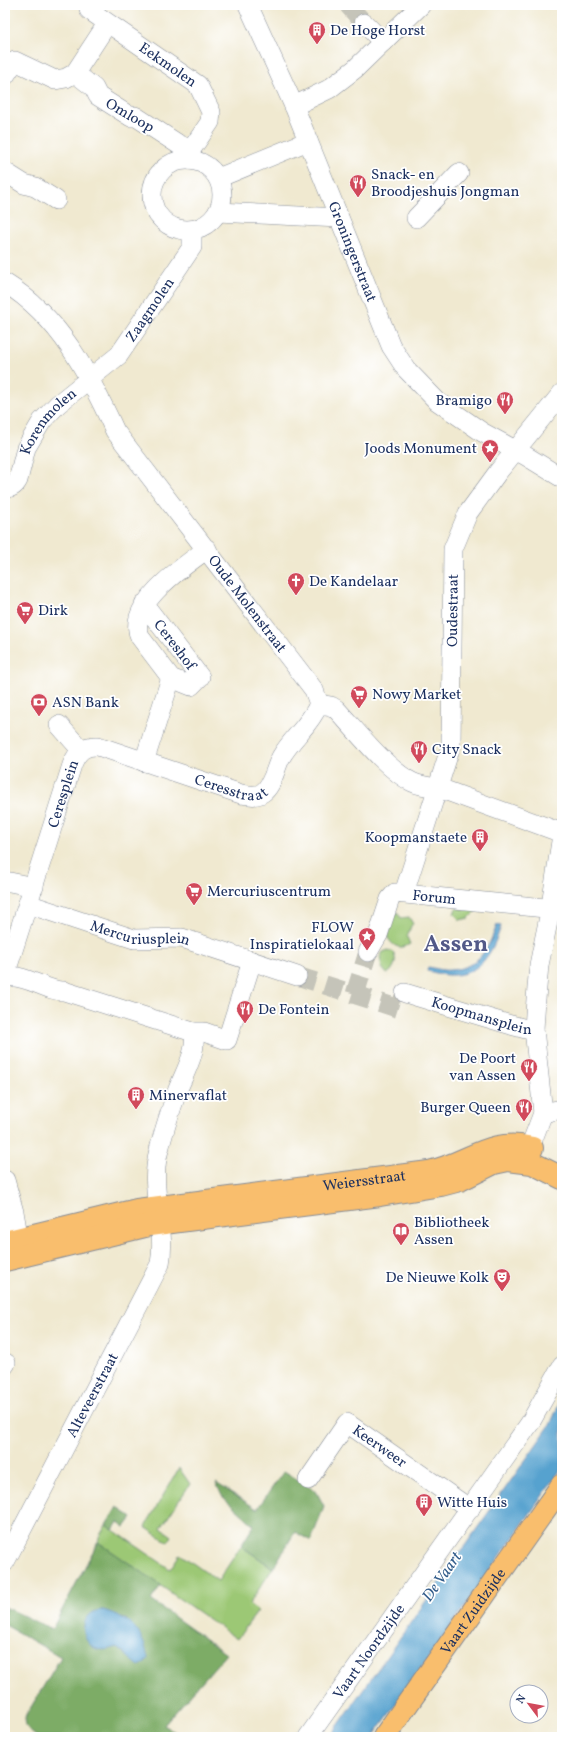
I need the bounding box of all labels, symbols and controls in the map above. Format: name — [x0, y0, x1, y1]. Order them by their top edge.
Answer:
building icon: De Hoge Horst — [307, 20, 327, 45]
place label: De Hoge Horst — [330, 21, 425, 42]
street label: Eekmolen — [134, 38, 200, 93]
street label: Omloop — [101, 94, 158, 139]
place label: Snack- en Broodjeshuis Jongman — [371, 165, 519, 203]
restaurant icon: Snack- en Broodjeshuis Jongman — [348, 173, 368, 198]
street label: Groningerstraat — [322, 199, 381, 306]
street label: Zaagmolen — [121, 274, 180, 347]
street label: Korenmolen — [16, 384, 82, 457]
restaurant icon: Bramigo — [495, 390, 515, 415]
place label: Bramigo — [435, 391, 492, 412]
place icon: Joods Monument — [480, 438, 500, 463]
place label: Joods Monument — [365, 439, 477, 460]
street label: Oude Molenstraat — [202, 551, 291, 658]
church icon: De Kandelaar — [286, 571, 306, 596]
place label: De Kandelaar — [309, 572, 398, 593]
street label: Oudestraat — [443, 574, 465, 647]
supermarket icon: Dirk — [15, 600, 35, 625]
place label: Dirk — [38, 601, 68, 622]
street label: Cereshof — [148, 616, 201, 677]
supermarket icon: Nowy Market — [349, 684, 369, 709]
place label: Nowy Market — [372, 685, 461, 706]
bank icon: ASN Bank — [29, 692, 49, 717]
place label: ASN Bank — [52, 693, 119, 714]
restaurant icon: City Snack — [409, 739, 429, 764]
place label: City Snack — [432, 740, 501, 761]
street label: Ceresplein — [44, 757, 85, 831]
street label: Ceresstraat — [191, 770, 274, 808]
building icon: Koopmanstaete — [470, 827, 490, 852]
place label: Koopmanstaete — [365, 828, 467, 849]
supermarket icon: Mercuriuscentrum — [184, 881, 204, 906]
place label: Mercuriuscentrum — [207, 882, 331, 903]
street label: Forum — [411, 886, 457, 911]
street label: Mercuriusplein — [87, 916, 193, 952]
place label: FLOW Inspiratielokaal — [250, 918, 354, 956]
place icon: FLOW Inspiratielokaal — [357, 926, 377, 951]
district label: Assen — [424, 929, 488, 961]
street label: Koopmansplein — [428, 992, 532, 1041]
restaurant icon: De Fontein — [235, 999, 255, 1024]
place label: De Fontein — [258, 1000, 329, 1021]
place label: De Poort van Assen — [449, 1049, 516, 1087]
restaurant icon: De Poort van Assen — [519, 1057, 539, 1082]
building icon: Minervaflat — [126, 1085, 146, 1110]
place label: Minervaflat — [149, 1086, 227, 1107]
restaurant icon: Burger Queen — [514, 1097, 534, 1122]
place label: Burger Queen — [420, 1098, 511, 1119]
street label: Weiersstraat — [322, 1166, 407, 1198]
place label: Bibliotheek Assen — [414, 1213, 490, 1251]
library icon: Bibliotheek Assen — [391, 1221, 411, 1246]
theatre icon: De Nieuwe Kolk — [492, 1267, 512, 1292]
place label: De Nieuwe Kolk — [386, 1268, 489, 1289]
street label: Alteveerstraat — [62, 1350, 125, 1442]
street label: Keerweer — [347, 1421, 410, 1474]
building icon: Witte Huis — [414, 1492, 434, 1517]
place label: Witte Huis — [437, 1493, 507, 1514]
water label: De Vaart — [418, 1547, 468, 1606]
street label: Vaart Zuidzijde — [436, 1565, 512, 1659]
street label: Vaart Noordzijde — [329, 1600, 411, 1704]
north arrow — [509, 1684, 549, 1724]
text: N — [513, 1692, 530, 1707]

